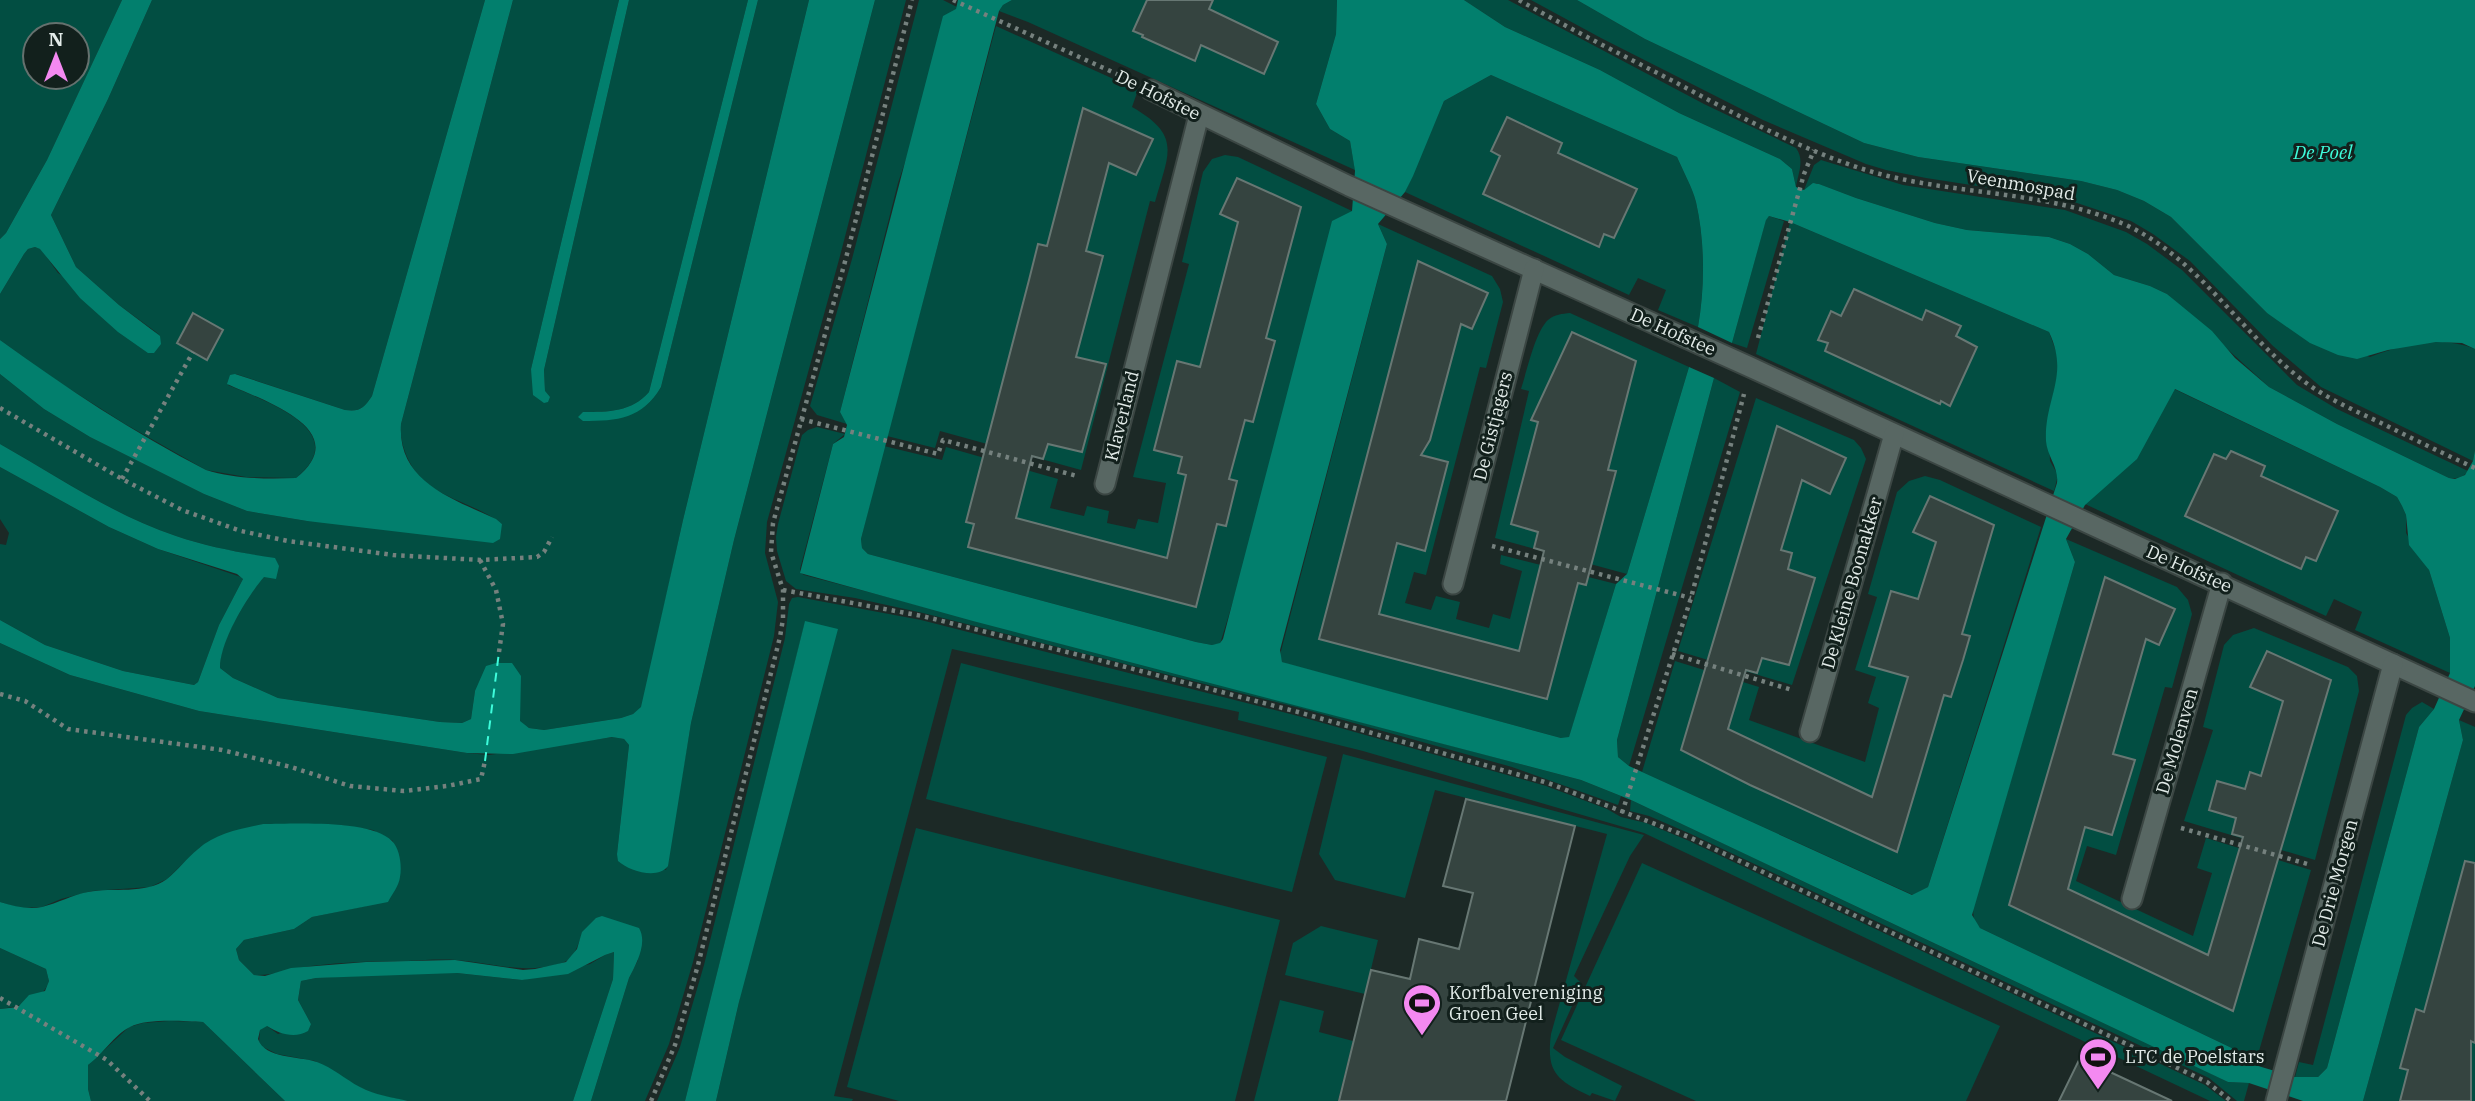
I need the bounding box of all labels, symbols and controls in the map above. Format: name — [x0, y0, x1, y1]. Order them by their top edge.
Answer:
north arrow — [21, 21, 91, 91]
text: N — [48, 27, 64, 51]
street label: De Hofstee — [1112, 64, 1204, 125]
water label: De Poel — [2292, 140, 2353, 164]
street label: Veenmospad — [1965, 164, 2077, 205]
street label: De Hofstee — [1627, 302, 1720, 361]
street label: Klaverland — [1099, 368, 1144, 464]
street label: De Gistjagers — [1468, 369, 1517, 483]
street label: De Kleine Boonakker — [1816, 494, 1887, 671]
street label: De Hofstee — [2143, 539, 2236, 598]
street label: De Molenven — [2150, 685, 2203, 797]
street label: De Drie Morgen — [2306, 816, 2363, 949]
place label: Korfbalvereniging Groen Geel — [1449, 981, 1603, 1025]
sports icon: Korfbalvereniging Groen Geel — [1401, 982, 1443, 1037]
sports icon: LTC de Poelstars — [2077, 1036, 2119, 1091]
place label: LTC de Poelstars — [2125, 1045, 2265, 1068]

